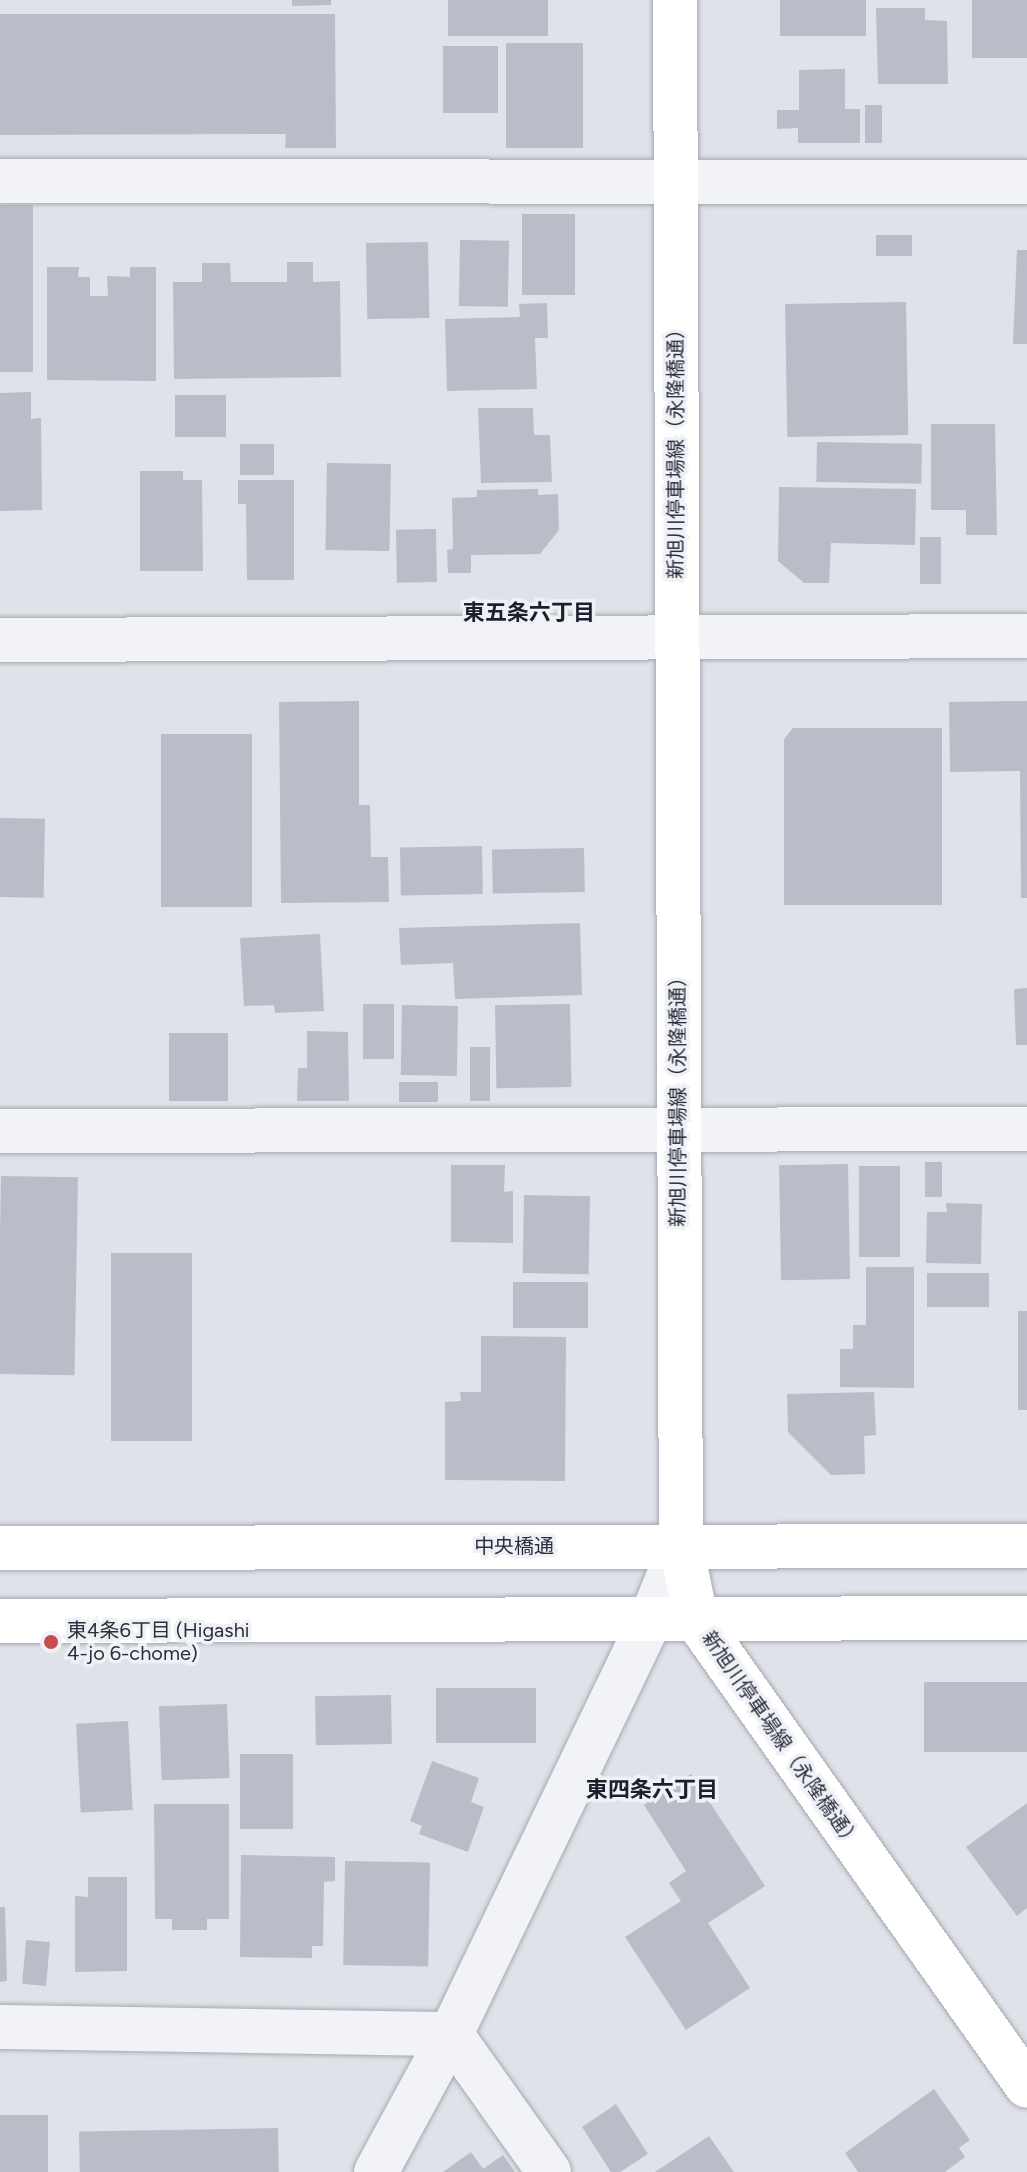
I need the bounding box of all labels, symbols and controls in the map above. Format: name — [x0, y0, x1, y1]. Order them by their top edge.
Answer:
street label: 新旭川停車場線（永隆橋通） — [664, 319, 688, 579]
district label: 東五条六丁目 — [463, 600, 595, 626]
street label: 新旭川停車場線（永隆橋通） — [666, 967, 690, 1227]
street label: 中央橋通 — [474, 1534, 554, 1558]
place label: 東4条6丁目 (Higashi 4-jo 6-chome) — [67, 1618, 249, 1665]
street label: 新旭川停車場線（永隆橋通） — [697, 1627, 865, 1853]
marker: 東4条6丁目 (Higashi 4-jo 6-chome) — [42, 1633, 60, 1651]
district label: 東四条六丁目 — [586, 1777, 718, 1803]

